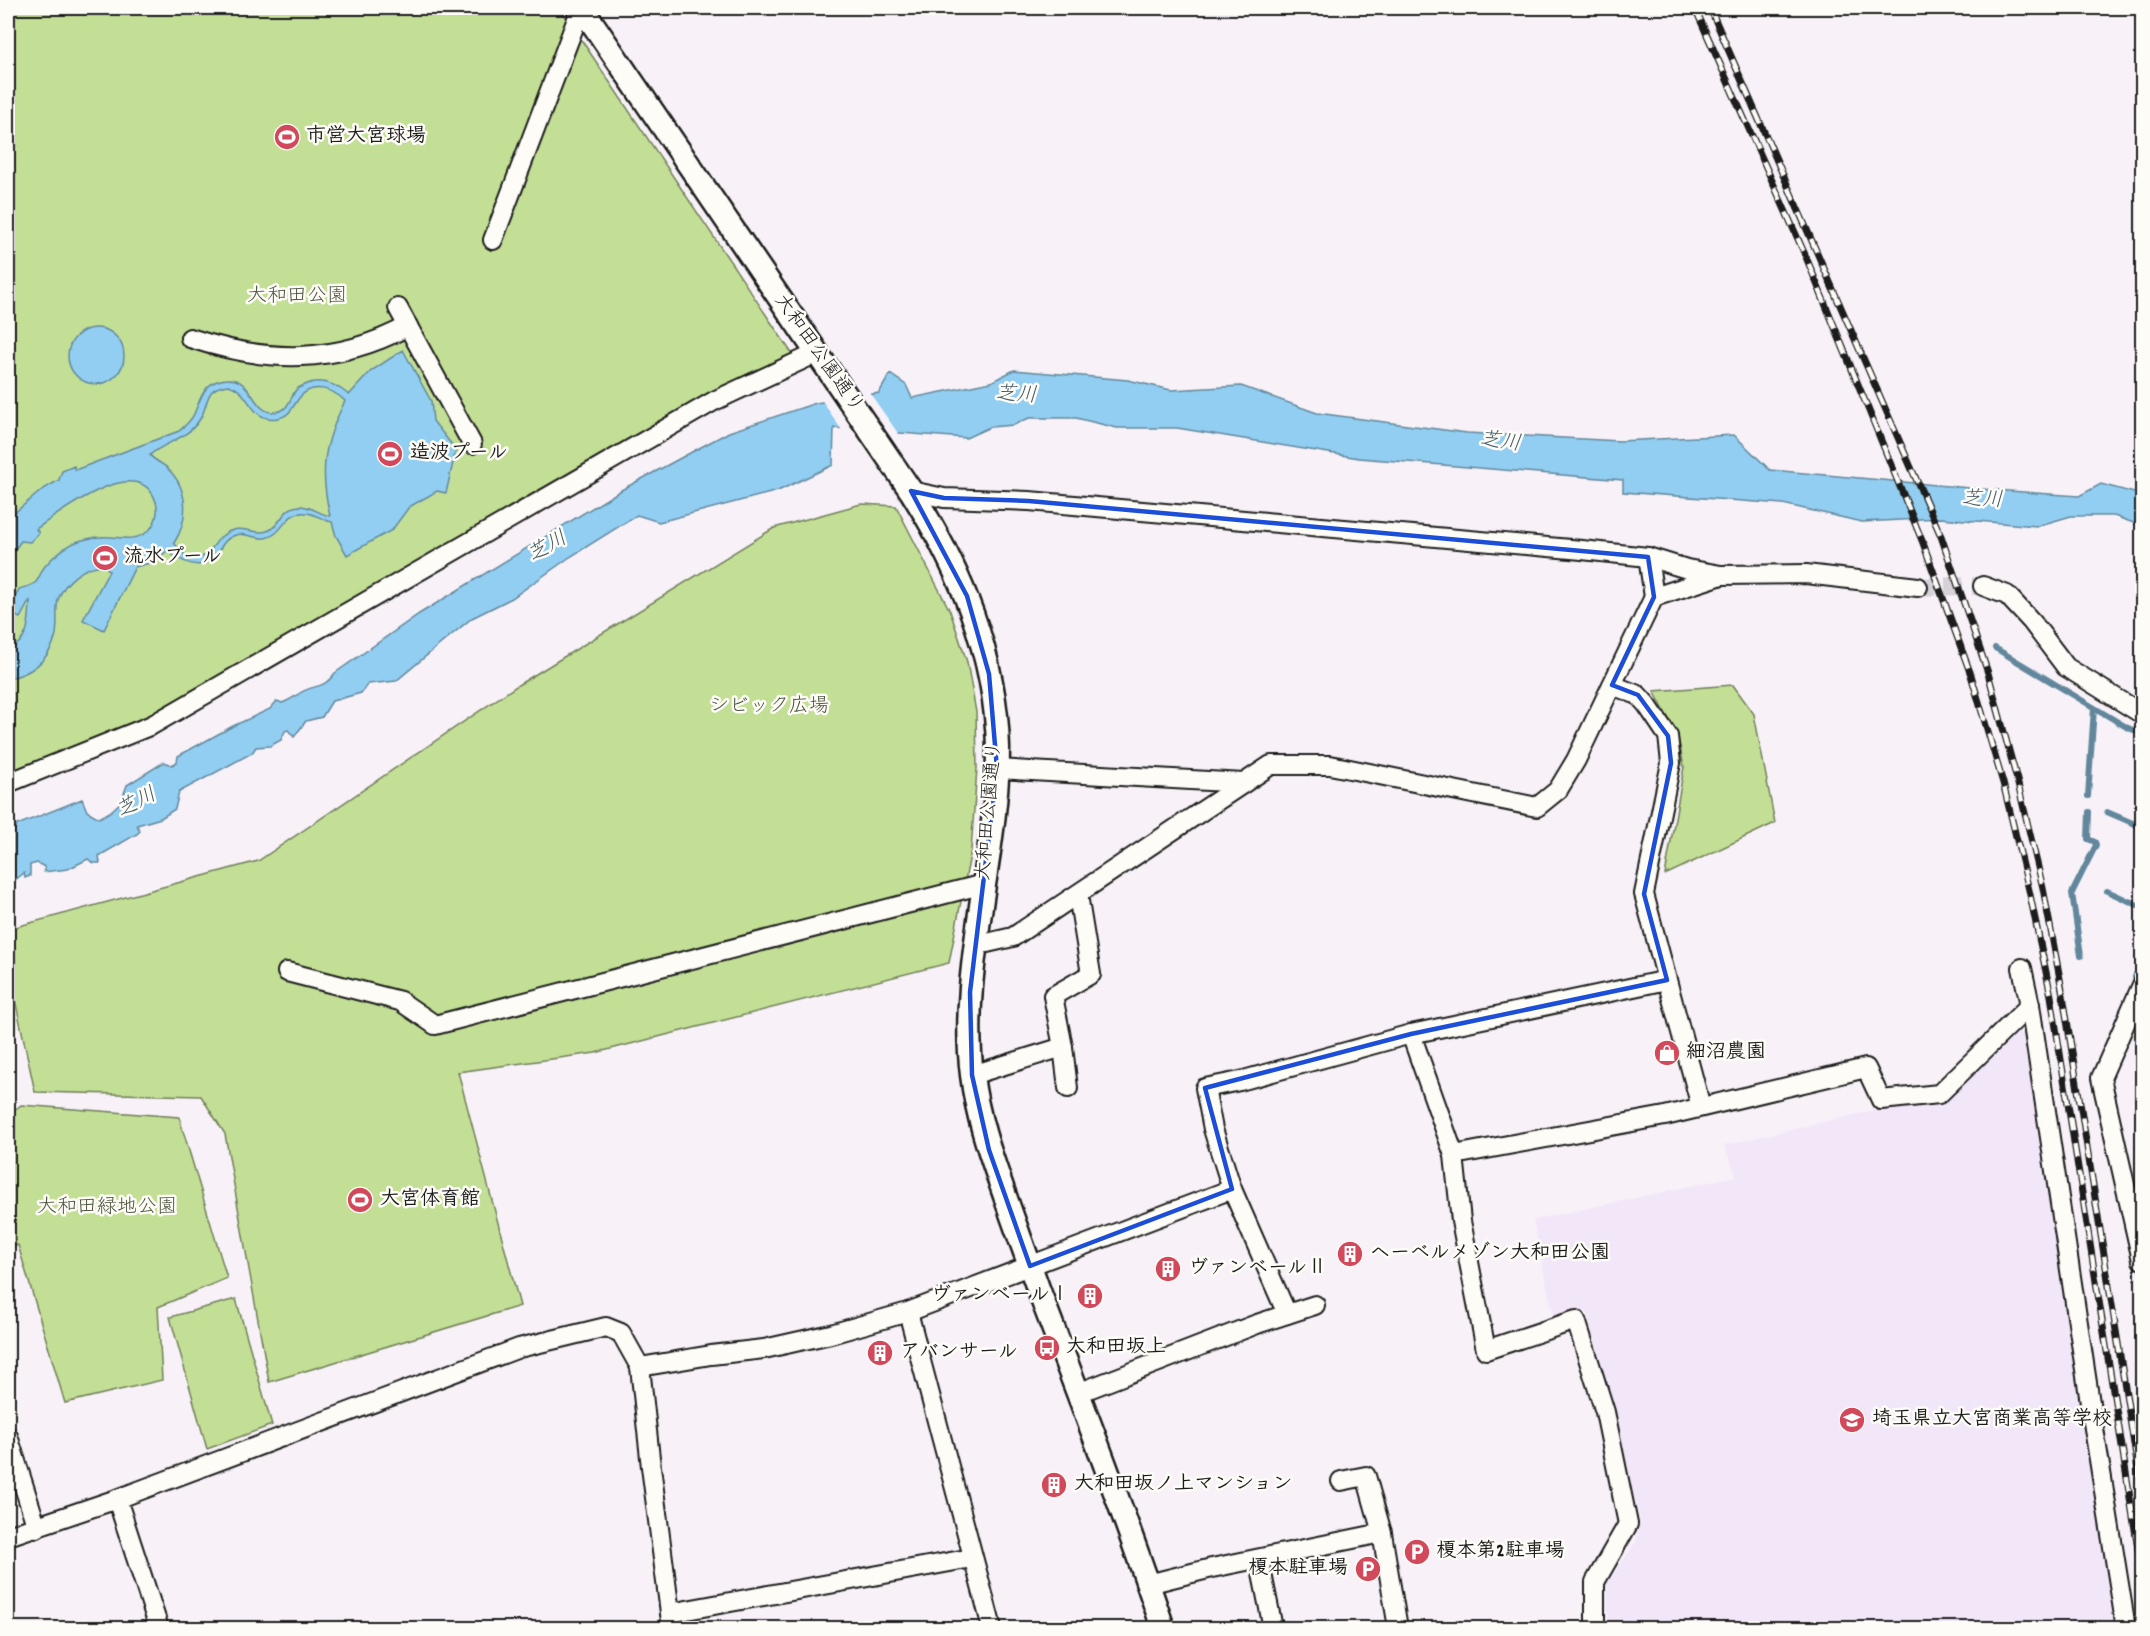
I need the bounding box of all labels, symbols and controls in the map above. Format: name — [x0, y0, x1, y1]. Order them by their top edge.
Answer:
sports icon: 市営大宮球場 — [272, 122, 302, 152]
place label: 市営大宮球場 — [306, 123, 426, 151]
park label: 大和田公園 — [247, 283, 347, 311]
street label: 大和田公園通り — [766, 289, 870, 419]
water label: 芝川 — [994, 380, 1038, 412]
water label: 芝川 — [1477, 426, 1523, 460]
sports icon: 造波プール — [375, 439, 405, 469]
place label: 造波プール — [410, 440, 508, 468]
water label: 芝川 — [1960, 485, 2004, 517]
water label: 芝川 — [522, 525, 574, 571]
sports icon: 流水プール — [90, 543, 120, 573]
place label: 流水プール — [124, 544, 222, 572]
park label: シビック広場 — [709, 693, 829, 721]
street label: 大和田公園通り — [970, 740, 1010, 882]
water label: 芝川 — [111, 781, 163, 827]
shop icon: 細沼農園 — [1652, 1038, 1682, 1068]
place label: 細沼農園 — [1686, 1039, 1766, 1067]
sports icon: 大宮体育館 — [345, 1185, 375, 1215]
place label: 大宮体育館 — [380, 1186, 480, 1214]
park label: 大和田緑地公園 — [37, 1194, 177, 1222]
building icon: ヘーベルメゾン大和田公園 — [1335, 1239, 1365, 1269]
place label: ヘーベルメゾン大和田公園 — [1370, 1240, 1610, 1268]
building icon: ヴァンベールⅡ — [1153, 1254, 1183, 1284]
place label: ヴァンベールⅡ — [1188, 1255, 1327, 1283]
building icon: ヴァンベールⅠ — [1075, 1281, 1105, 1311]
place label: ヴァンベールⅠ — [931, 1282, 1070, 1310]
bus stop icon: 大和田坂上 — [1032, 1333, 1062, 1363]
place label: 大和田坂上 — [1066, 1334, 1166, 1362]
building icon: アバンサール — [865, 1338, 895, 1368]
place label: アバンサール — [900, 1339, 1018, 1367]
school or university icon: 埼玉県立大宮商業高等学校 — [1837, 1405, 1867, 1435]
place label: 埼玉県立大宮商業高等学校 — [1872, 1406, 2112, 1434]
building icon: 大和田坂ノ上マンション — [1039, 1470, 1069, 1500]
place label: 大和田坂ノ上マンション — [1074, 1471, 1292, 1499]
parking icon: 榎本第2駐車場 — [1402, 1537, 1432, 1567]
place label: 榎本第2駐車場 — [1436, 1538, 1565, 1566]
parking icon: 榎本駐車場 — [1353, 1554, 1383, 1584]
place label: 榎本駐車場 — [1248, 1555, 1348, 1583]

